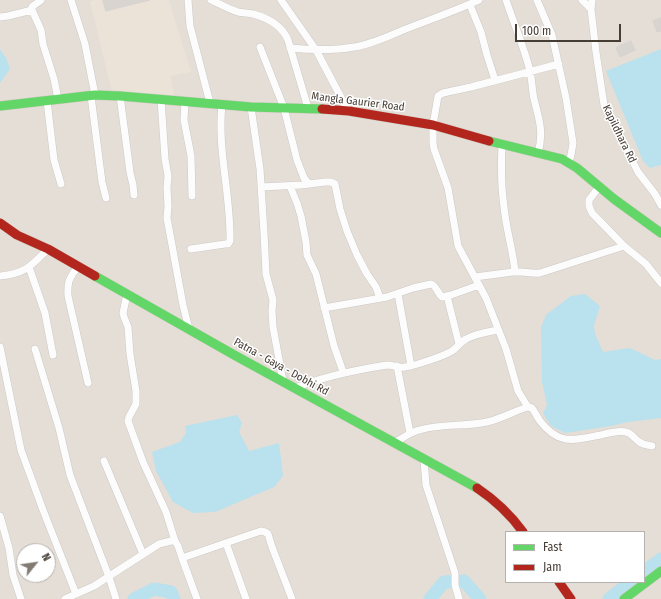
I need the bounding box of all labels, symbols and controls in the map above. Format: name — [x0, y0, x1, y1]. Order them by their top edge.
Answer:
scale bar — [517, 16, 623, 42]
text: 100 m — [522, 24, 551, 38]
street label: Mangla Gaurier Road — [311, 90, 405, 114]
street label: Kapildhara Rd — [599, 103, 639, 165]
street label: Patna - Gaya - Dobhi Rd — [231, 335, 331, 399]
legend — [505, 531, 645, 583]
text: Fast — [543, 540, 562, 554]
north arrow — [16, 543, 56, 583]
text: N — [39, 551, 53, 563]
text: Jam — [543, 560, 561, 574]

